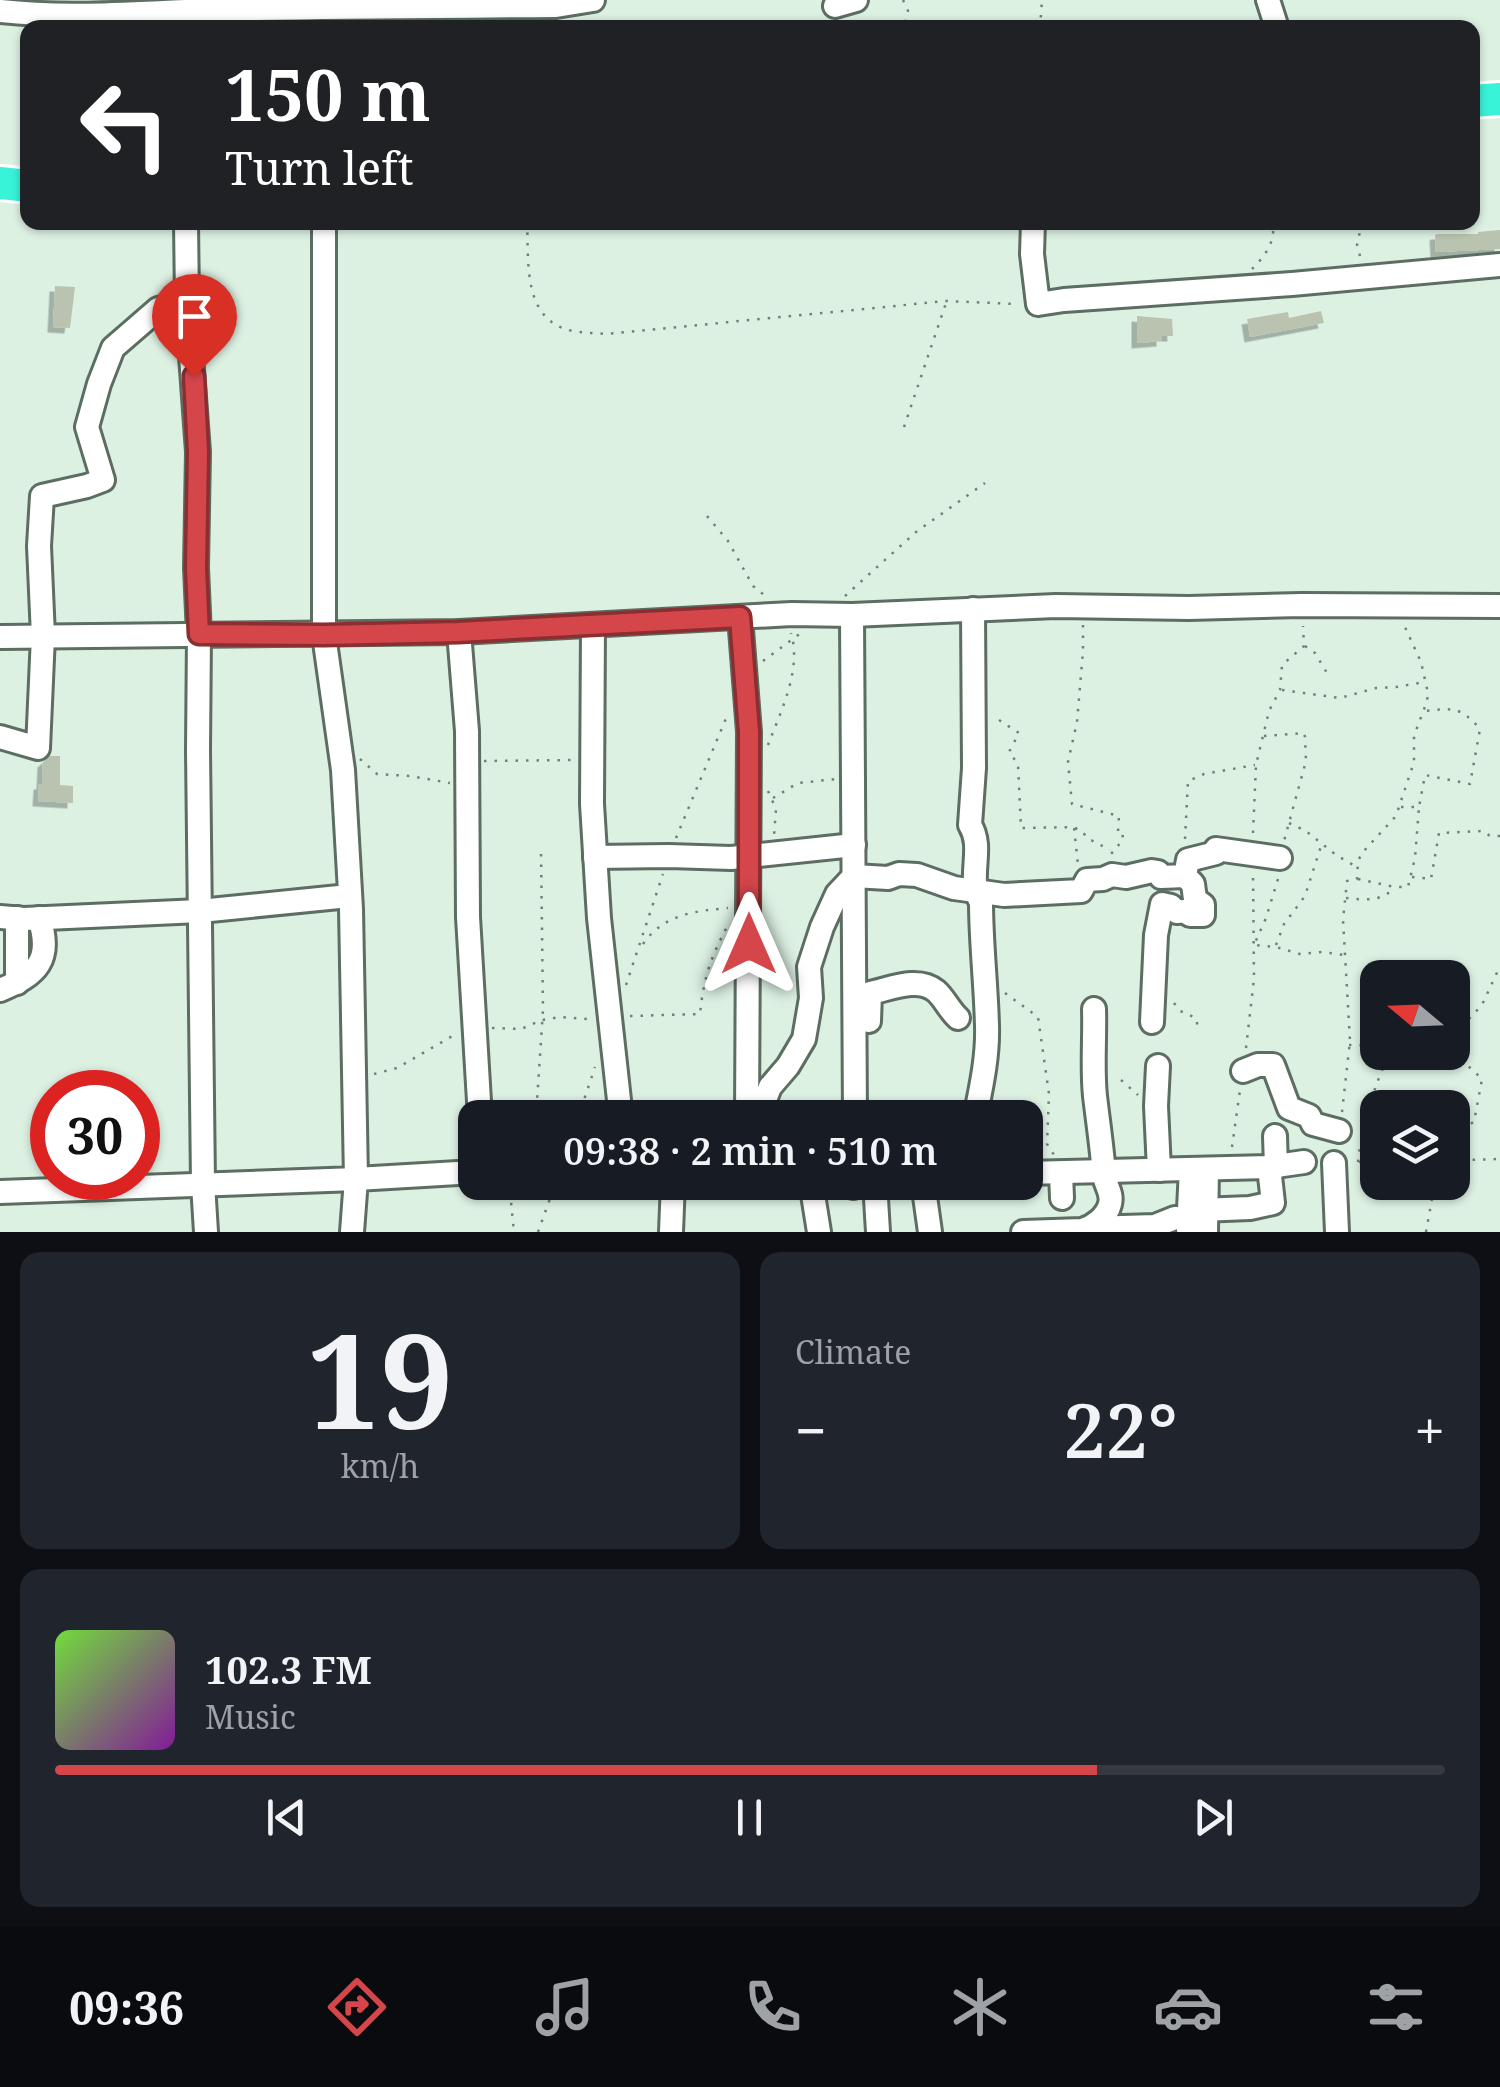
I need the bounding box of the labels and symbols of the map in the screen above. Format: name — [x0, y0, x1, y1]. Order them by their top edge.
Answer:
pin — [152, 274, 237, 377]
position arrow — [697, 892, 801, 996]
north arrow — [1360, 960, 1470, 1070]
speed limit sign: 30 — [30, 1070, 160, 1200]

